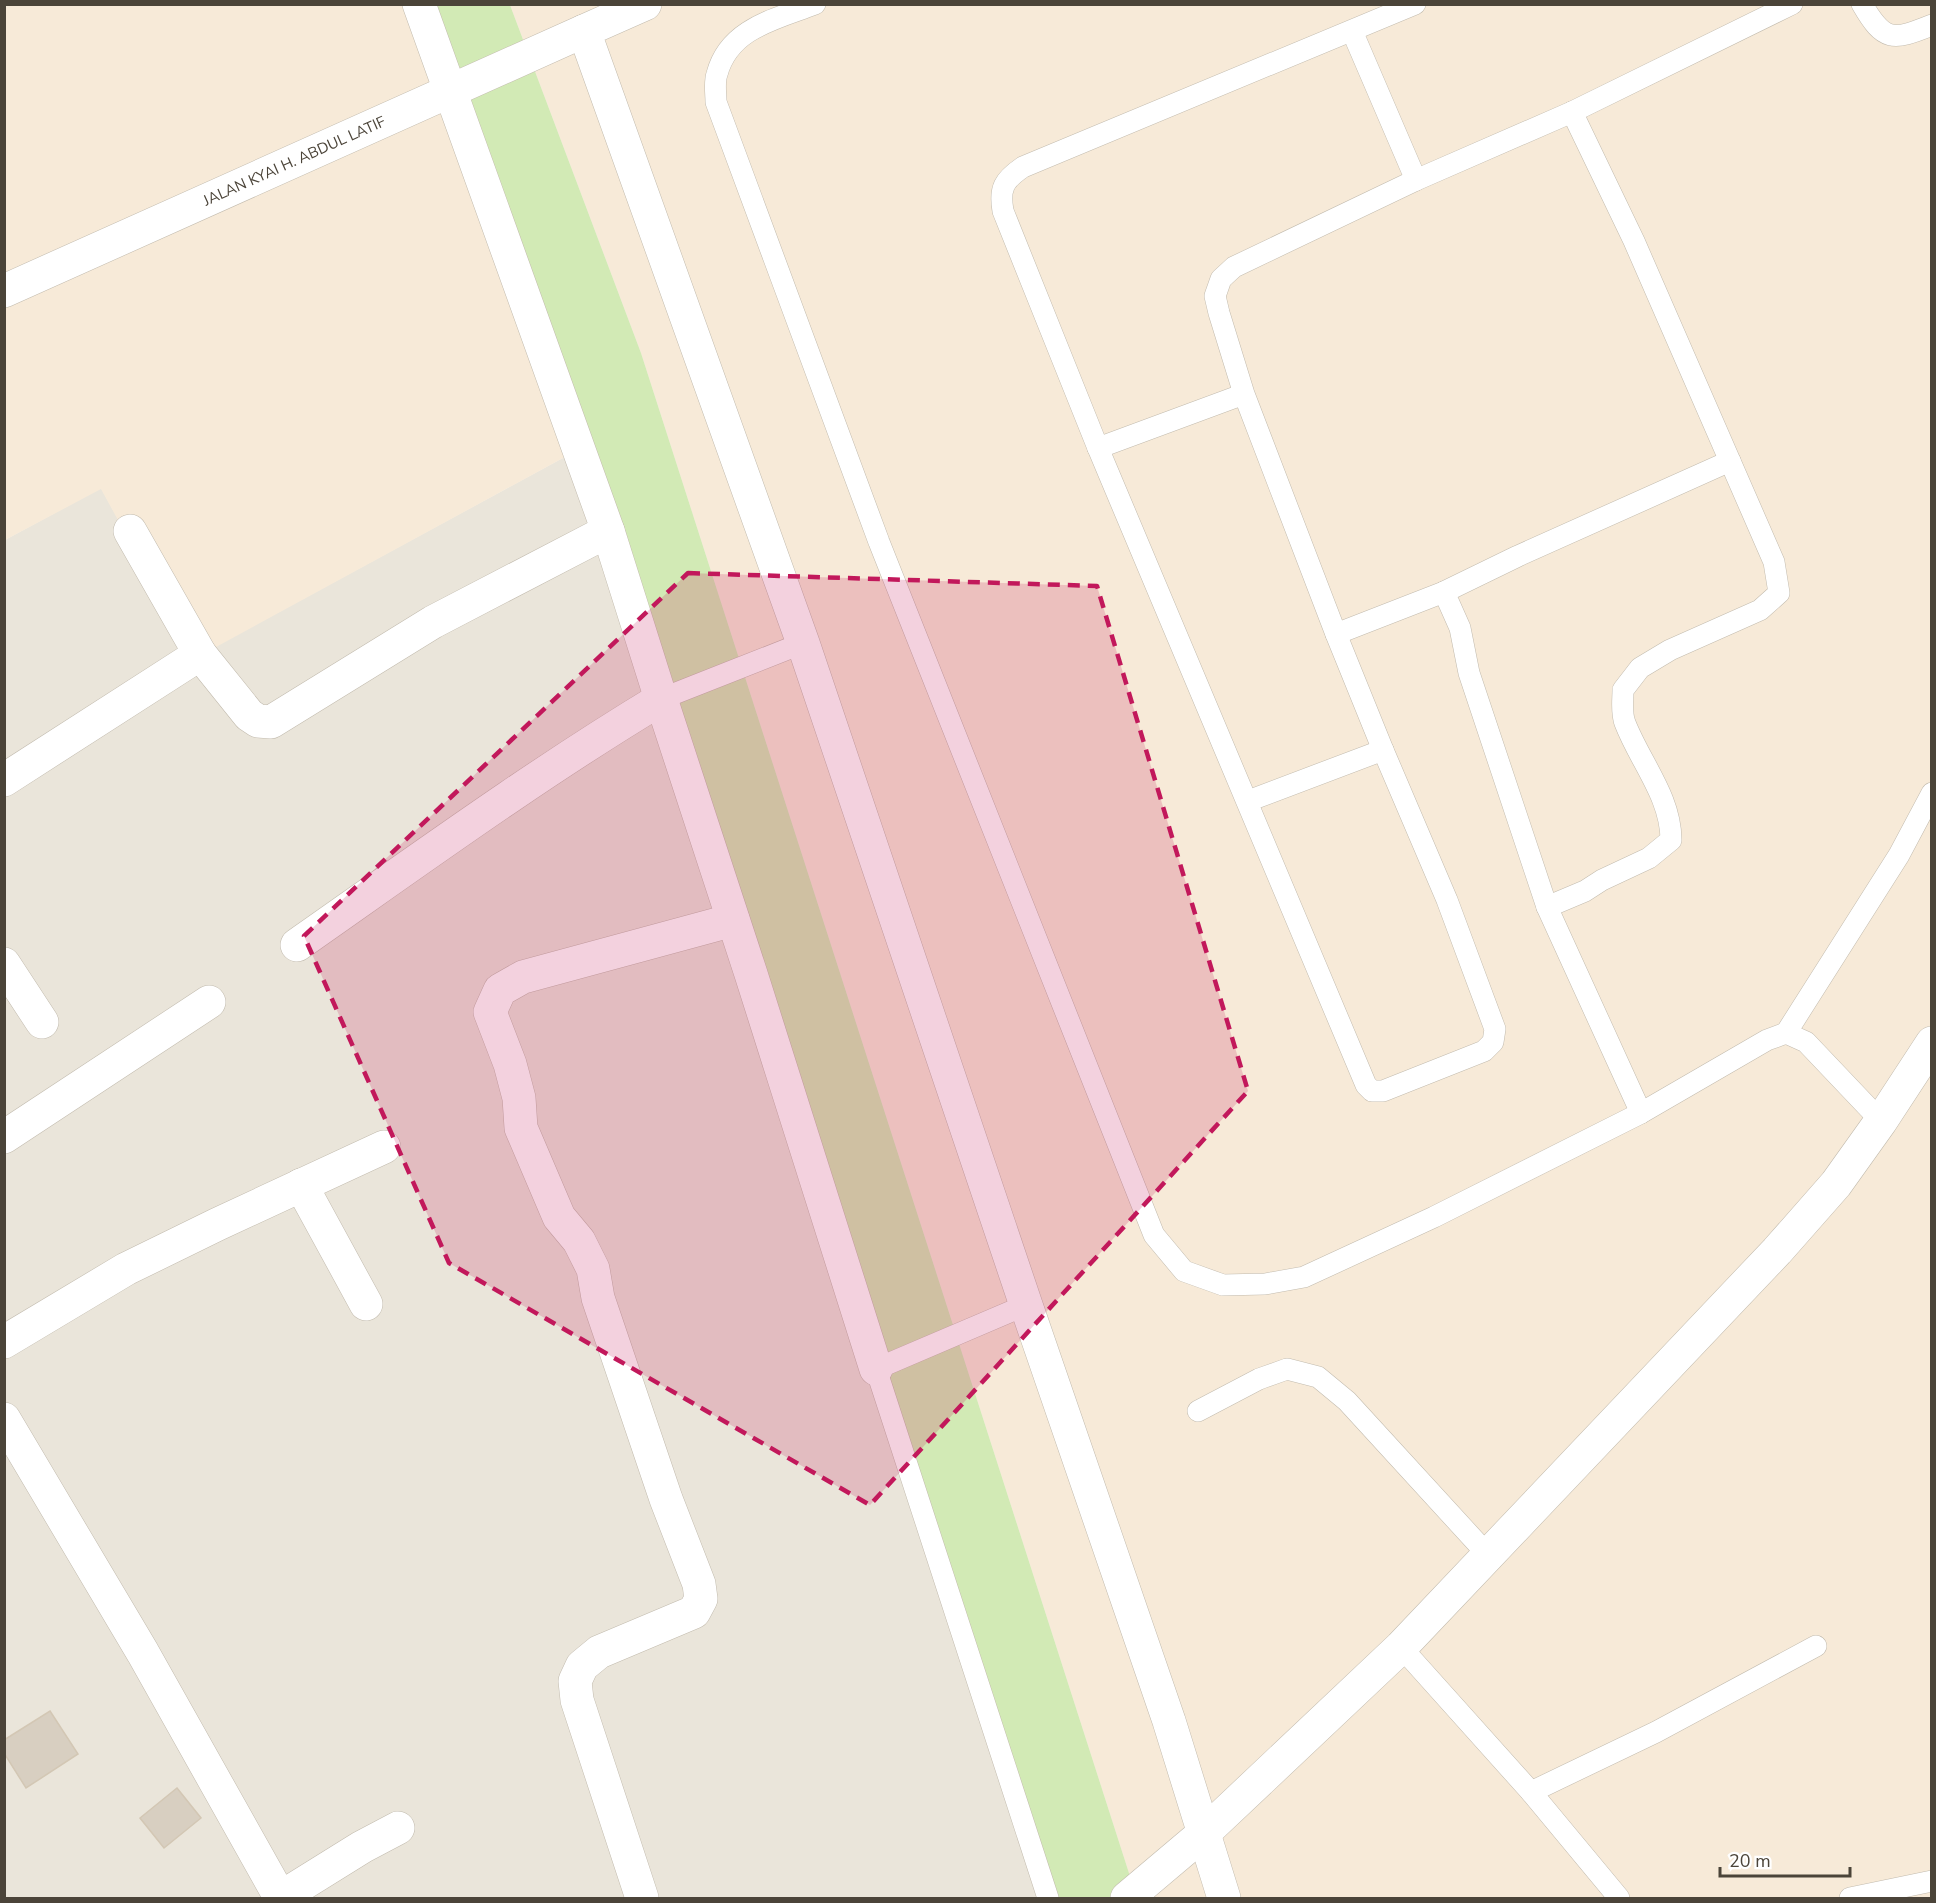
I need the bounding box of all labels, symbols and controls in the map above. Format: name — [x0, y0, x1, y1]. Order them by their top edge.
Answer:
street label: JALAN KYAI H. ABDUL LATIF — [199, 111, 388, 211]
scale bar — [1720, 1840, 1850, 1878]
text: 20 m — [1729, 1849, 1771, 1873]

